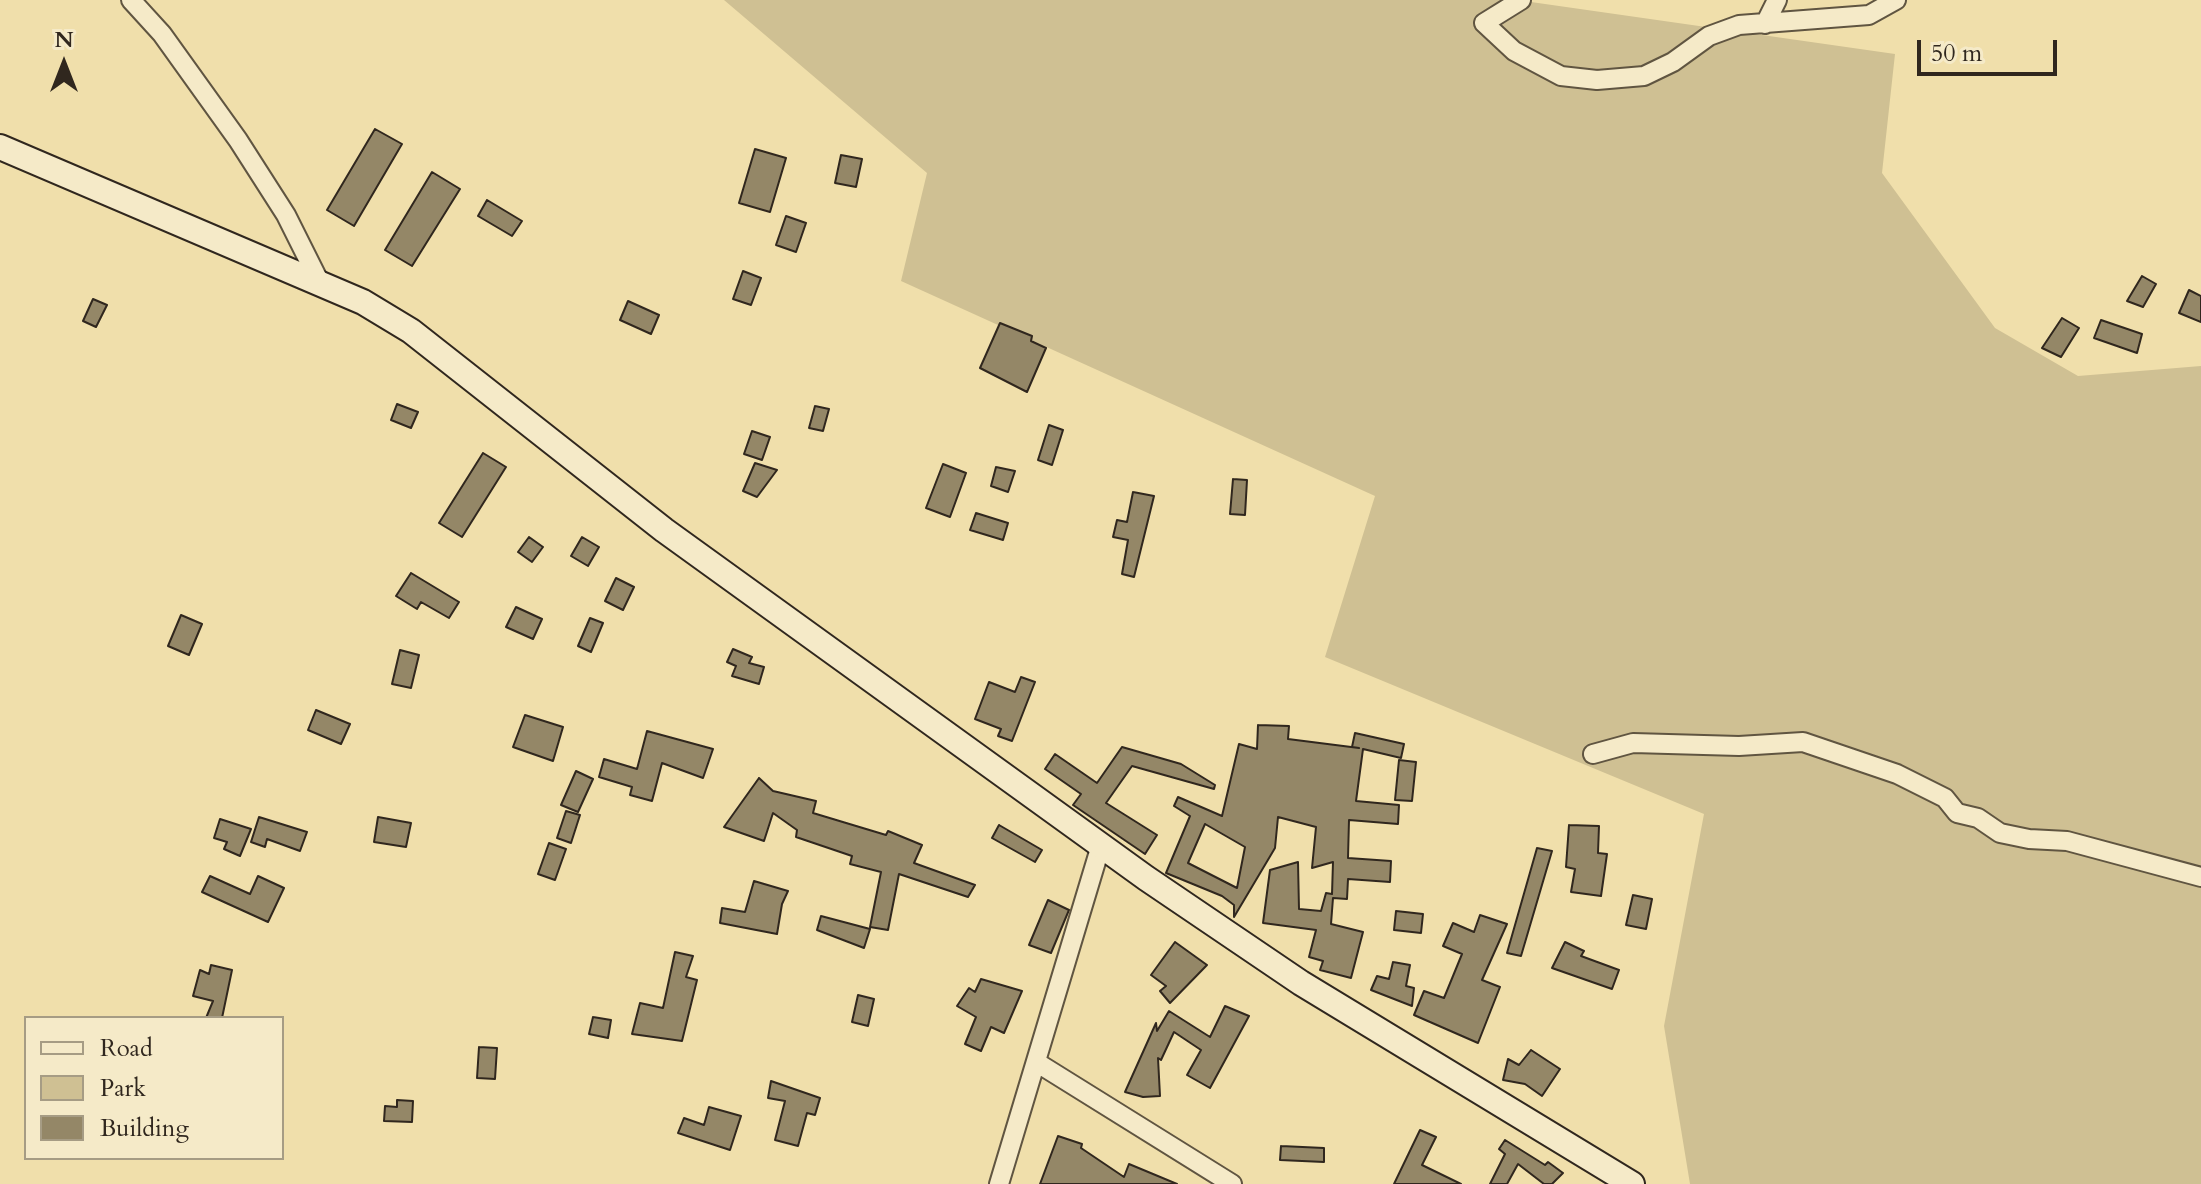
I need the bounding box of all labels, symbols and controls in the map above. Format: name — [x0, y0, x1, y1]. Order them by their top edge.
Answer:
north arrow — [24, 24, 104, 104]
scale bar — [1921, 24, 2061, 74]
text: N — [54, 25, 74, 55]
text: 50 m — [1931, 37, 1982, 70]
legend — [24, 1016, 284, 1160]
text: Road — [100, 1032, 153, 1065]
text: Park — [100, 1072, 146, 1105]
text: Building — [100, 1112, 189, 1145]

